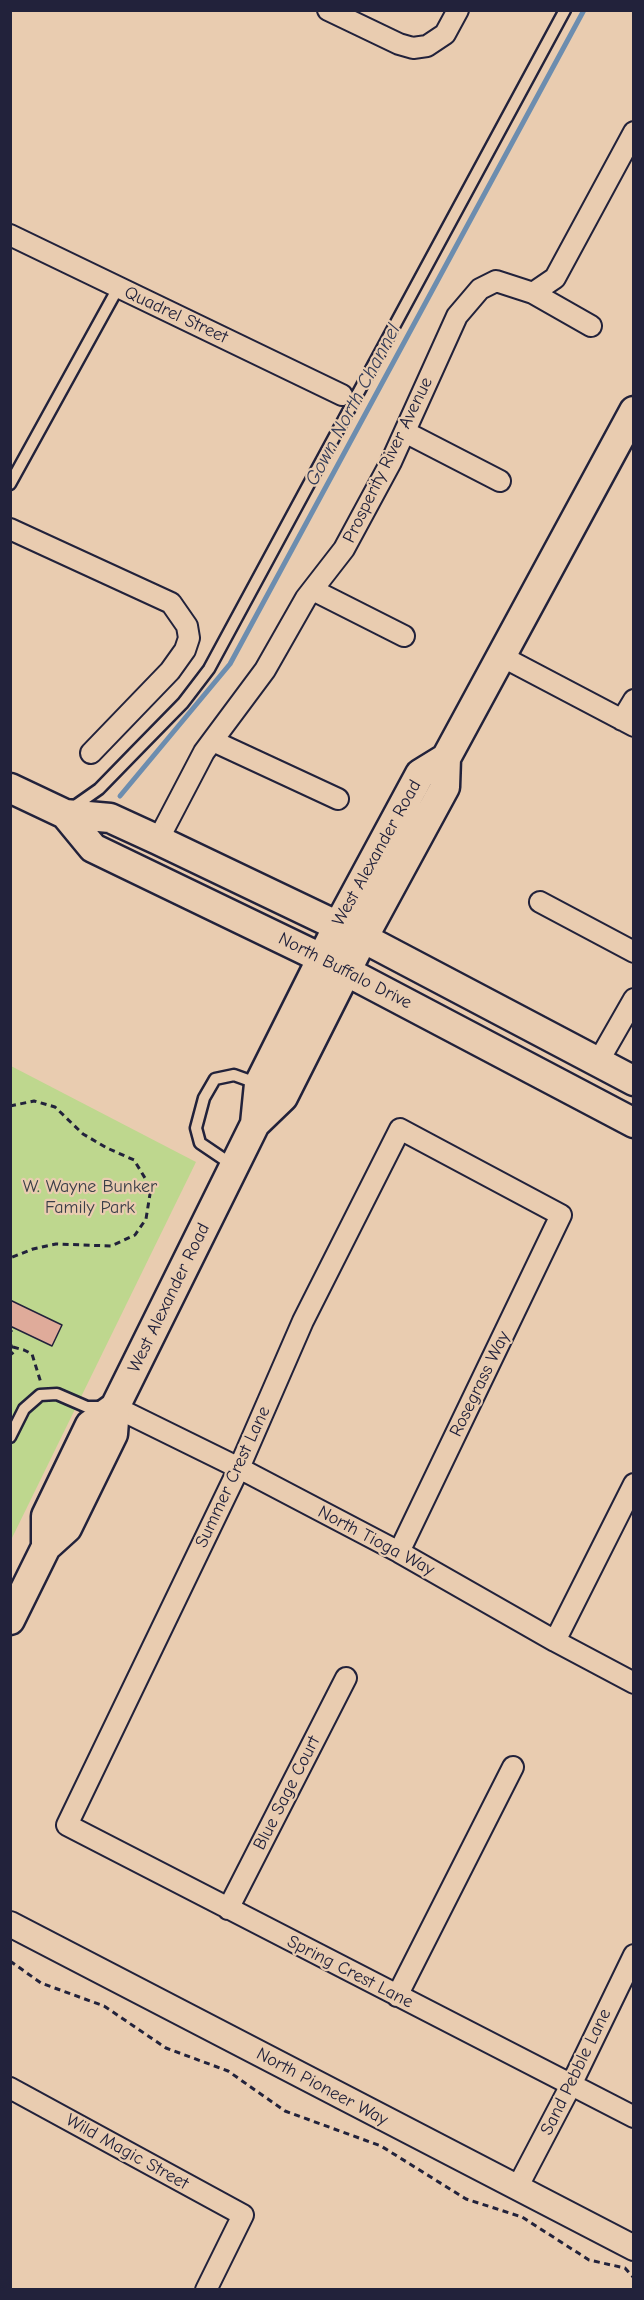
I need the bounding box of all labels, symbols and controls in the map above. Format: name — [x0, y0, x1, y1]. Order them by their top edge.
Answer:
street label: Quadrel Street — [121, 282, 231, 348]
water label: Gown North Channel — [300, 320, 406, 490]
street label: Prosperity River Avenue — [338, 374, 438, 546]
street label: West Alexander Road — [328, 776, 426, 930]
street label: North Buffalo Drive — [275, 928, 415, 1014]
park label: W. Wayne Bunker Family Park — [23, 1176, 157, 1218]
street label: West Alexander Road — [123, 1220, 215, 1376]
street label: Rosegrass Way — [445, 1328, 515, 1440]
street label: Summer Crest Lane — [191, 1403, 275, 1551]
street label: North Tioga Way — [314, 1501, 438, 1581]
street label: Blue Sage Court — [249, 1732, 325, 1854]
street label: Spring Crest Lane — [283, 1931, 417, 2013]
street label: Sand Pebble Lane — [536, 2005, 616, 2139]
street label: North Pioneer Way — [253, 2043, 391, 2131]
street label: Wild Magic Street — [62, 2109, 192, 2195]

